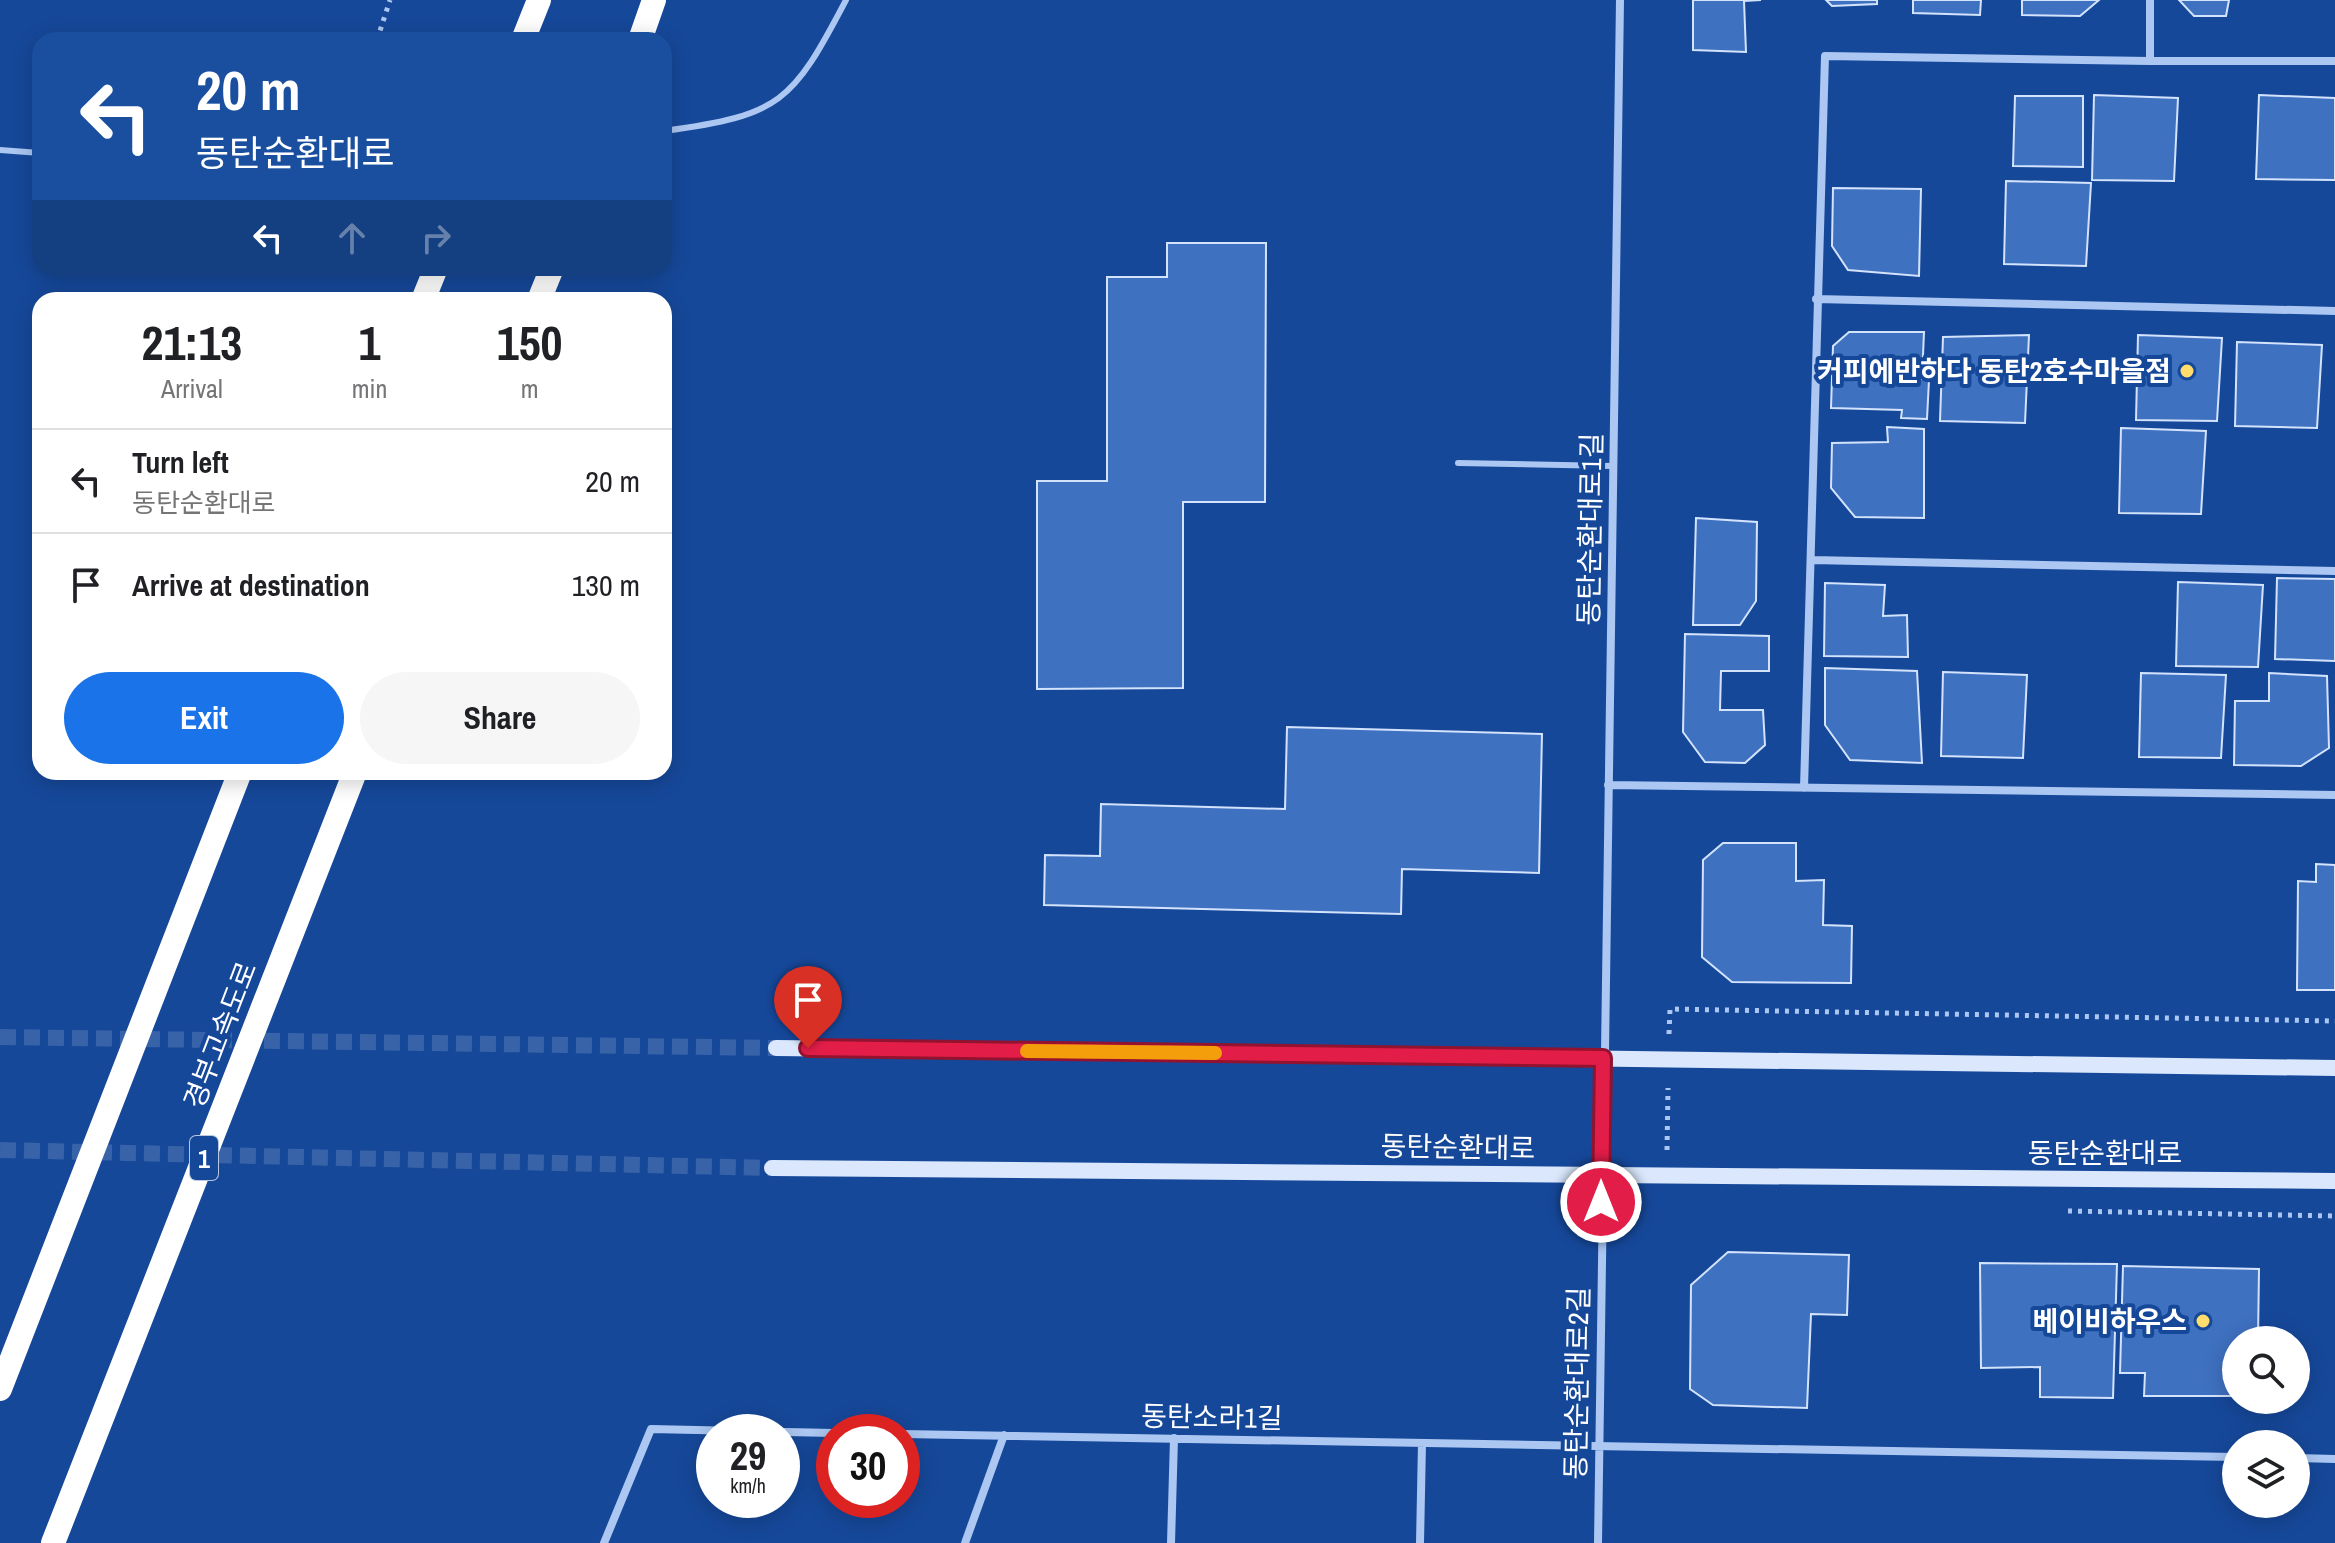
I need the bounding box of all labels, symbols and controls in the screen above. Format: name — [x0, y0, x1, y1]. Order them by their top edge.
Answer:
text: 20 m — [196, 52, 301, 127]
icon: left — [64, 64, 168, 168]
text: 동탄순환대로 — [196, 129, 395, 177]
icon: left — [246, 216, 290, 260]
icon: ahead — [330, 216, 374, 260]
icon: right — [414, 216, 458, 260]
text: 21:13 — [142, 310, 242, 375]
text: 1 — [359, 310, 380, 375]
text: 150 — [497, 310, 562, 375]
place label: 커피에반하다 동탄2호수마을점 — [1817, 352, 2171, 390]
marker: 커피에반하다 동탄2호수마을점 — [2178, 362, 2196, 380]
text: Arrival — [161, 371, 223, 406]
text: min — [352, 371, 387, 406]
text: m — [521, 371, 539, 406]
street label: 동탄순환대로1길 — [1569, 432, 1611, 626]
text: Turn left — [132, 442, 229, 482]
icon: left — [64, 459, 108, 503]
text: 20 m — [585, 461, 640, 501]
text: 동탄순환대로 — [132, 485, 276, 520]
icon: arrive — [64, 563, 108, 607]
text: Arrive at destination — [132, 565, 370, 605]
text: 130 m — [572, 565, 640, 605]
button: Exit — [64, 672, 344, 764]
button: Share — [360, 672, 640, 764]
street label: 경부고속도로 — [175, 956, 265, 1114]
pin — [774, 966, 842, 1048]
icon: arrive — [786, 978, 830, 1022]
street label: 동탄순환대로 — [1380, 1127, 1536, 1167]
street label: 동탄순환대로 — [2028, 1134, 2182, 1172]
road number: 1 — [190, 1136, 218, 1180]
position arrow — [1559, 1160, 1643, 1244]
street label: 동탄순환대로2길 — [1556, 1286, 1598, 1480]
place label: 베이비하우스 — [2032, 1302, 2187, 1340]
marker: 베이비하우스 — [2194, 1312, 2212, 1330]
map controls — [2222, 1326, 2310, 1518]
button: search — [2222, 1326, 2310, 1414]
street label: 동탄소라1길 — [1141, 1397, 1283, 1437]
speed limit sign: 30 — [816, 1414, 920, 1518]
text: 29 — [730, 1429, 766, 1482]
button: layers — [2222, 1430, 2310, 1518]
text: km/h — [730, 1472, 766, 1499]

